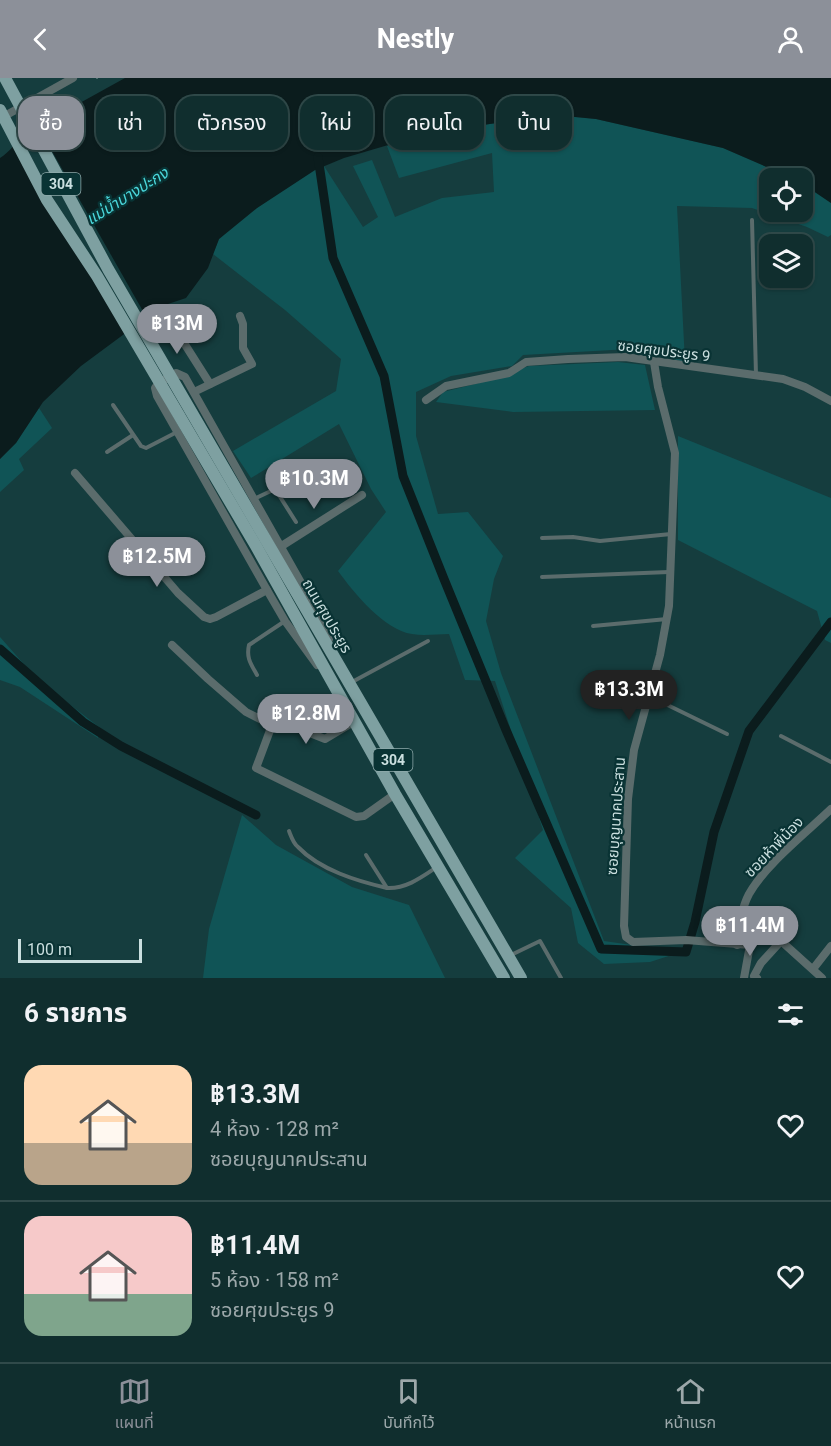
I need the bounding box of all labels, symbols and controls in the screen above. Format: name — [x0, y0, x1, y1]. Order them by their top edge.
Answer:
icon: back — [24, 23, 57, 56]
text: Nestly — [377, 23, 454, 55]
icon: person — [774, 23, 807, 56]
chip: ซื้อ — [18, 96, 84, 150]
chip: เช่า — [96, 96, 164, 150]
chip: ตัวกรอง — [176, 96, 288, 150]
chip: ใหม่ — [300, 96, 373, 150]
chip: คอนโด — [385, 96, 484, 150]
chip: บ้าน — [496, 96, 572, 150]
water label: แม่น้ำบางปะกง — [81, 161, 173, 229]
map controls — [759, 168, 813, 288]
button: locate — [759, 168, 813, 222]
road number: 304 — [42, 173, 80, 195]
button: layers — [759, 234, 813, 288]
pin: ฿13M — [141, 304, 213, 355]
text: ฿13M — [151, 311, 203, 335]
street label: ซอยศุขประยูร 9 — [617, 336, 711, 366]
pin: ฿10.3M — [265, 459, 363, 510]
text: ฿10.3M — [279, 466, 349, 490]
pin: ฿12.5M — [108, 537, 206, 588]
text: ฿12.5M — [122, 544, 192, 568]
street label: ถนนศุขประยูร — [299, 576, 355, 656]
pin: ฿13.3M — [580, 670, 678, 721]
text: ฿13.3M — [594, 677, 664, 701]
pin: ฿12.8M — [257, 694, 355, 745]
text: ฿12.8M — [271, 701, 341, 725]
road number: 304 — [374, 749, 412, 771]
street label: ซอยบุญนาคประสาน — [603, 756, 629, 876]
street label: ซอยห้าพี่น้อง — [739, 812, 807, 881]
pin: ฿11.4M — [701, 906, 799, 957]
text: ฿11.4M — [715, 913, 785, 937]
scale bar — [18, 936, 142, 964]
text: 100 m — [27, 940, 72, 959]
text: 6 รายการ — [24, 998, 127, 1028]
icon: filters — [774, 998, 807, 1031]
text: ฿13.3M — [210, 1079, 300, 1109]
icon: home — [72, 1089, 144, 1161]
icon: heart — [774, 1109, 807, 1142]
text: 4 ห้อง · 128 m² — [210, 1117, 339, 1141]
text: ซอยบุญนาคประสาน — [210, 1147, 368, 1171]
text: ฿11.4M — [210, 1230, 300, 1260]
icon: home — [72, 1240, 144, 1312]
icon: heart — [774, 1260, 807, 1293]
text: 5 ห้อง · 158 m² — [210, 1268, 339, 1292]
text: ซอยศุขประยูร 9 — [210, 1298, 334, 1322]
tab: แผนที่ — [115, 1375, 154, 1435]
tab: บันทึกไว้ — [383, 1375, 435, 1435]
tab: หน้าแรก — [664, 1375, 716, 1435]

